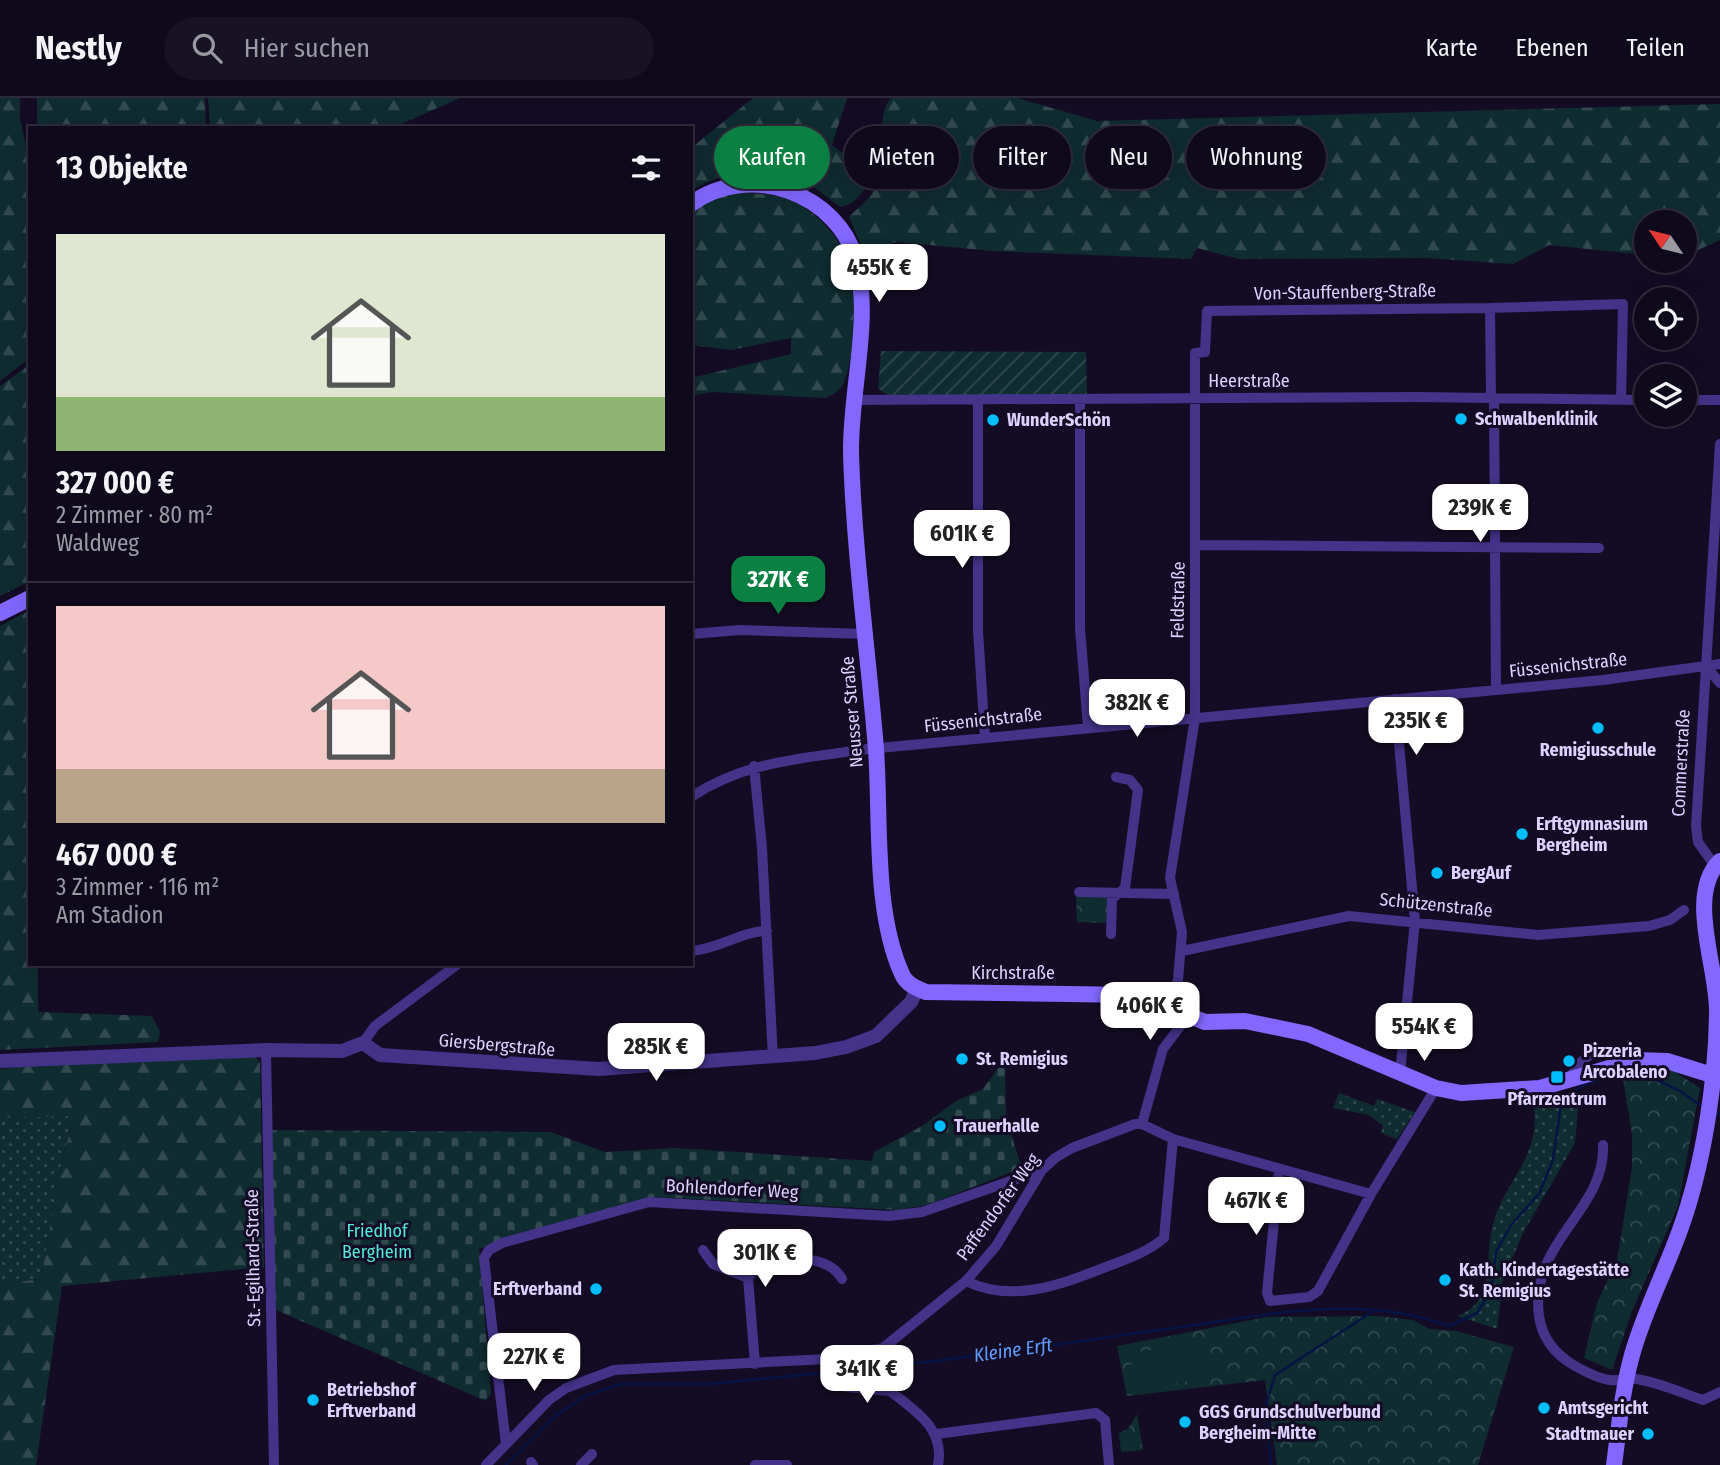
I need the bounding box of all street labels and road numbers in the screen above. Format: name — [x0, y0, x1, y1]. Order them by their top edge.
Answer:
street label: Von-Stauffenberg-Straße — [1254, 279, 1436, 305]
street label: Heerstraße — [1208, 370, 1290, 392]
street label: Feldstraße — [1166, 561, 1190, 639]
street label: Füssenichstraße — [1508, 648, 1628, 682]
street label: Neusser Straße — [836, 655, 868, 769]
street label: Füssenichstraße — [923, 703, 1043, 737]
street label: Commerstraße — [1667, 709, 1695, 817]
street label: Schützenstraße — [1378, 888, 1494, 922]
street label: Kirchstraße — [971, 962, 1055, 984]
street label: Giersbergstraße — [438, 1029, 556, 1061]
street label: Paffendorfer Weg — [952, 1149, 1045, 1265]
street label: Bohlendorfer Weg — [665, 1175, 799, 1203]
street label: St.-Egilhard-Straße — [241, 1189, 265, 1327]

